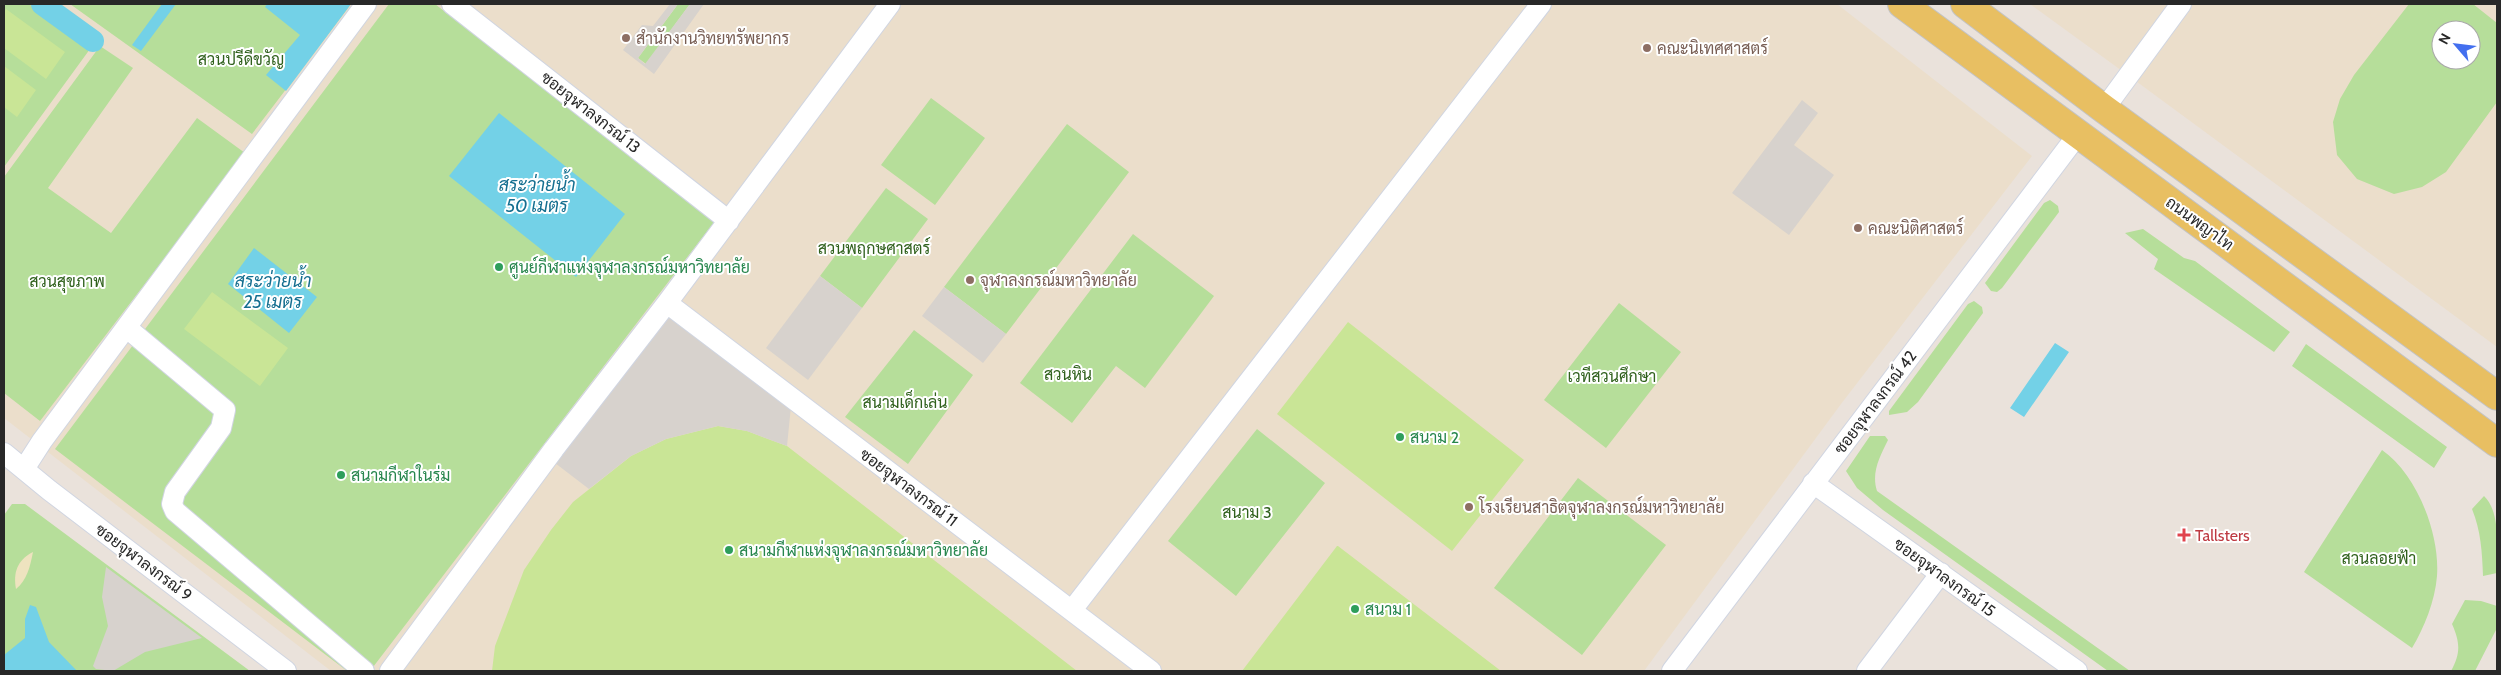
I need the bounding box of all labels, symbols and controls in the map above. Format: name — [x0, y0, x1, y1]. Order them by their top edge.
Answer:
north arrow — [2431, 20, 2481, 70]
place label: สำนักงานวิทยทรัพยากร — [636, 28, 789, 48]
text: N — [2434, 30, 2455, 47]
marker: สำนักงานวิทยทรัพยากร — [620, 32, 632, 44]
place label: คณะนิเทศศาสตร์ — [1657, 36, 1768, 58]
marker: คณะนิเทศศาสตร์ — [1641, 42, 1653, 54]
park label: สวนปรีดีขวัญ — [198, 48, 284, 69]
street label: ซอยจุฬาลงกรณ์ 13 — [536, 65, 646, 159]
water label: สระว่ายน้ำ 50 เมตร — [498, 169, 576, 217]
street label: ถนนพญาไท — [2162, 191, 2238, 254]
place label: คณะนิติศาสตร์ — [1868, 216, 1964, 238]
marker: คณะนิติศาสตร์ — [1852, 222, 1864, 234]
park label: สวนพฤกษศาสตร์ — [818, 236, 931, 258]
place label: ศูนย์กีฬาแห่งจุฬาลงกรณ์มหาวิทยาลัย — [509, 255, 750, 279]
marker: ศูนย์กีฬาแห่งจุฬาลงกรณ์มหาวิทยาลัย — [493, 261, 505, 273]
water label: สระว่ายน้ำ 25 เมตร — [234, 265, 312, 313]
place label: จุฬาลงกรณ์มหาวิทยาลัย — [980, 268, 1137, 292]
park label: สวนสุขภาพ — [29, 272, 105, 293]
marker: จุฬาลงกรณ์มหาวิทยาลัย — [964, 274, 976, 286]
street label: ซอยจุฬาลงกรณ์ 42 — [1828, 345, 1922, 459]
park label: สวนหิน — [1044, 365, 1092, 384]
park label: เวทีสวนศึกษา — [1568, 365, 1656, 386]
park label: สนามเด็กเล่น — [862, 389, 948, 412]
place label: สนาม 2 — [1410, 428, 1459, 447]
marker: สนาม 2 — [1394, 431, 1406, 443]
street label: ซอยจุฬาลงกรณ์ 11 — [855, 442, 963, 532]
place label: สนามกีฬาในร่ม — [351, 464, 450, 485]
marker: สนามกีฬาในร่ม — [335, 469, 347, 481]
place label: โรงเรียนสาธิตจุฬาลงกรณ์มหาวิทยาลัย — [1478, 495, 1724, 519]
marker: โรงเรียนสาธิตจุฬาลงกรณ์มหาวิทยาลัย — [1463, 501, 1475, 513]
park label: สนาม 3 — [1222, 503, 1272, 522]
street label: ซอยจุฬาลงกรณ์ 9 — [90, 517, 198, 607]
place label: Tallsters — [2195, 526, 2250, 545]
marker: Tallsters — [2177, 528, 2191, 542]
street label: ซอยจุฬาลงกรณ์ 15 — [1889, 532, 2001, 622]
place label: สนามกีฬาแห่งจุฬาลงกรณ์มหาวิทยาลัย — [739, 538, 988, 562]
marker: สนามกีฬาแห่งจุฬาลงกรณ์มหาวิทยาลัย — [723, 544, 735, 556]
park label: สวนลอยฟ้า — [2342, 549, 2416, 568]
place label: สนาม 1 — [1365, 600, 1411, 619]
marker: สนาม 1 — [1349, 603, 1361, 615]

